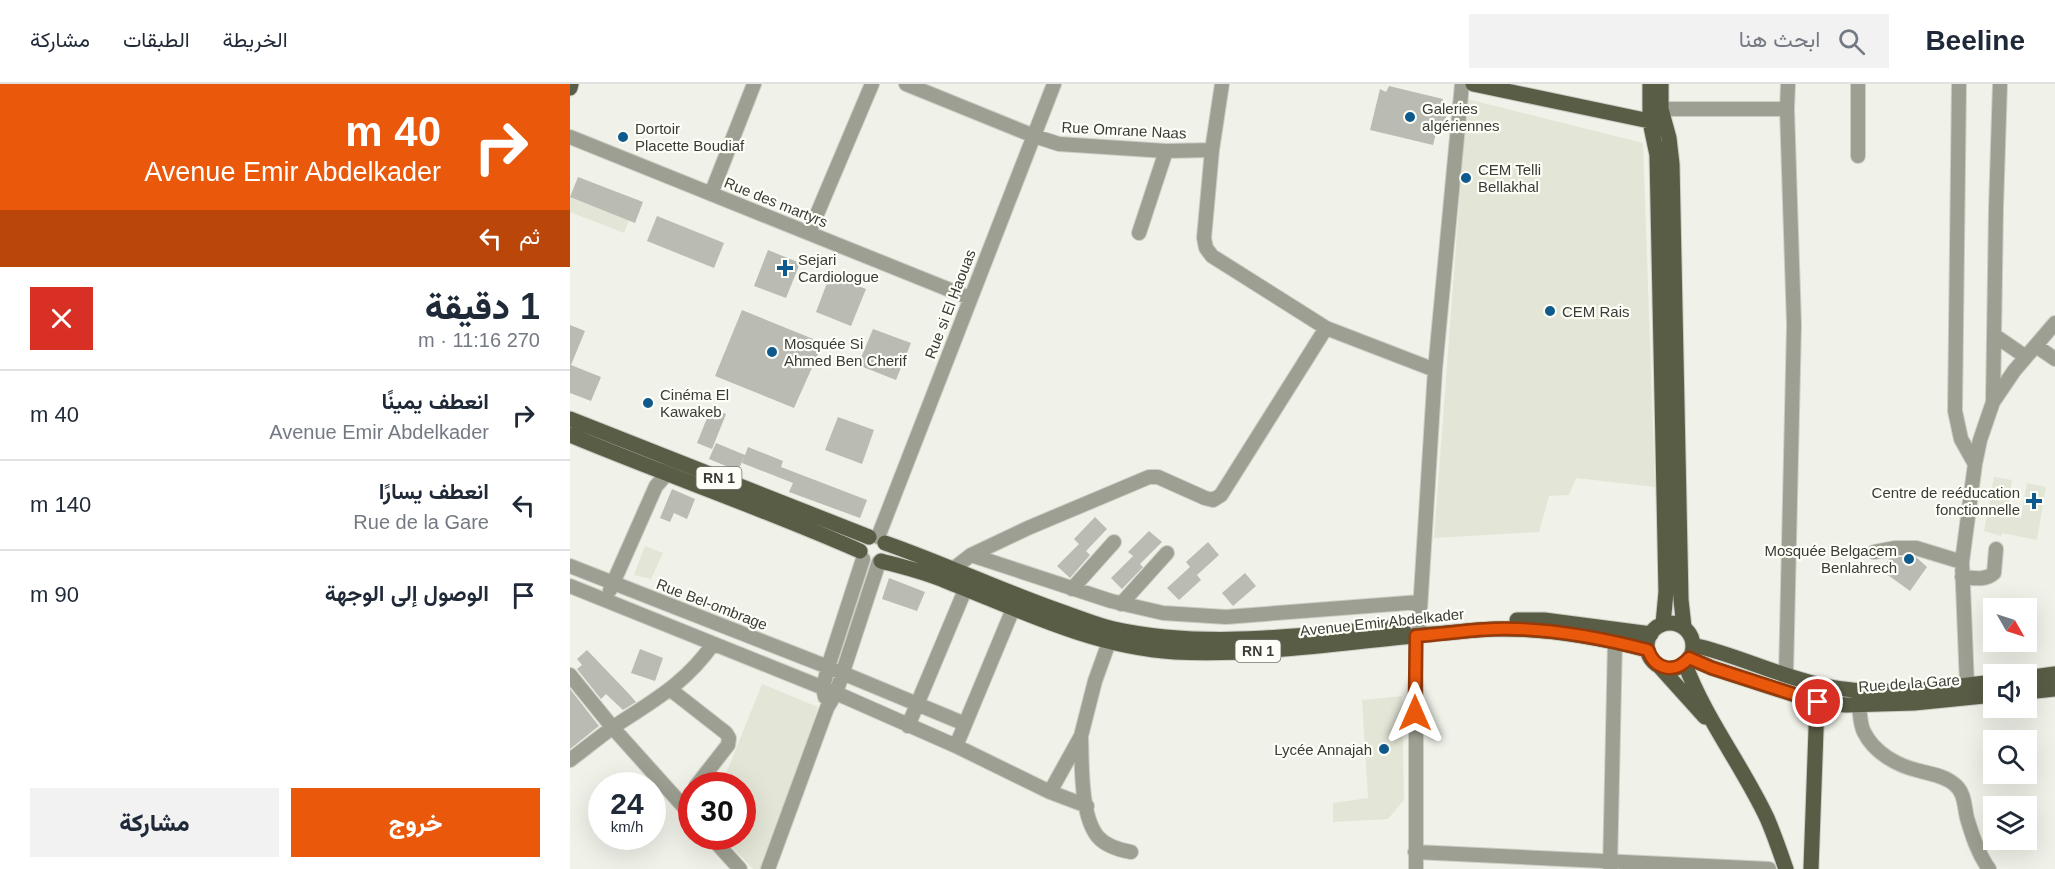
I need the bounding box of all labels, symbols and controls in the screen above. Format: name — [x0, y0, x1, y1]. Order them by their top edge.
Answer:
search box — [1469, 14, 1889, 68]
icon: search — [1835, 25, 1868, 58]
text: Beeline — [1925, 25, 2025, 56]
text: ابحث هنا — [1739, 27, 1820, 52]
text: مشاركة — [30, 28, 90, 51]
text: الطبقات — [123, 28, 190, 51]
text: الخريطة — [223, 28, 288, 51]
place label: Galeries algériennes — [1422, 100, 1500, 134]
text: 40 m — [345, 108, 441, 155]
icon: right — [462, 108, 540, 186]
marker: Galeries algériennes — [1403, 110, 1417, 124]
street label: Rue Omrane Naas — [1061, 118, 1187, 142]
place label: Dortoir Placette Boudiaf — [635, 120, 745, 154]
marker: Dortoir Placette Boudiaf — [616, 130, 630, 144]
text: Avenue Emir Abdelkader — [144, 157, 441, 187]
place label: CEM Telli Bellakhal — [1478, 161, 1541, 195]
marker: CEM Telli Bellakhal — [1459, 171, 1473, 185]
street label: Rue des martyrs — [722, 174, 830, 230]
icon: left — [474, 222, 507, 255]
text: ثم — [519, 224, 540, 249]
street label: Rue si El Haouas — [921, 247, 979, 361]
place label: Sejari Cardiologue — [798, 251, 879, 285]
marker: Sejari Cardiologue — [776, 259, 794, 277]
text: 1 دقيقة — [425, 286, 540, 327]
button: close — [30, 287, 93, 350]
place label: CEM Rais — [1562, 303, 1630, 320]
marker: CEM Rais — [1543, 304, 1557, 318]
text: 270 m · 11:16 — [418, 329, 540, 351]
place label: Mosquée Si Ahmed Ben Cherif — [784, 335, 907, 369]
marker: Mosquée Si Ahmed Ben Cherif — [765, 345, 779, 359]
place label: Cinéma El Kawakeb — [660, 386, 729, 420]
text: انعطف يمينًا — [381, 389, 489, 414]
marker: Cinéma El Kawakeb — [641, 396, 655, 410]
icon: right — [507, 399, 540, 432]
text: 40 m — [30, 402, 79, 427]
text: Avenue Emir Abdelkader — [269, 421, 489, 443]
road number: RN 1 — [696, 467, 742, 489]
text: انعطف يسارًا — [379, 479, 489, 504]
place label: Centre de reéducation fonctionnelle — [1872, 484, 2020, 518]
icon: left — [507, 489, 540, 522]
text: 140 m — [30, 492, 91, 517]
marker: Centre de reéducation fonctionnelle — [2025, 492, 2043, 510]
text: Rue de la Gare — [353, 511, 489, 533]
place label: Mosquée Belgacem Benlahrech — [1764, 542, 1897, 576]
marker: Mosquée Belgacem Benlahrech — [1902, 552, 1916, 566]
street label: Rue Bel-ombrage — [654, 575, 770, 633]
icon: arrive — [507, 579, 540, 612]
text: الوصول إلى الوجهة — [325, 581, 489, 606]
text: 90 m — [30, 582, 79, 607]
north arrow — [1983, 598, 2037, 652]
map controls — [1983, 598, 2037, 850]
street label: Avenue Emir Abdelkader — [1299, 605, 1465, 639]
road number: RN 1 — [1236, 640, 1280, 662]
button: sound — [1983, 664, 2037, 718]
street label: Rue de la Gare — [1858, 671, 1960, 695]
pin — [1792, 676, 1843, 727]
position arrow — [1383, 681, 1447, 745]
icon: arrive — [1801, 685, 1834, 718]
button: search — [1983, 730, 2037, 784]
place label: Lycée Annajah — [1274, 741, 1372, 758]
marker: Lycée Annajah — [1377, 742, 1391, 756]
speed limit sign: 30 — [678, 772, 756, 850]
text: 24 — [610, 787, 644, 820]
button: مشاركة — [30, 788, 279, 857]
button: خروج — [291, 788, 540, 857]
button: layers — [1983, 796, 2037, 850]
text: km/h — [611, 818, 643, 835]

